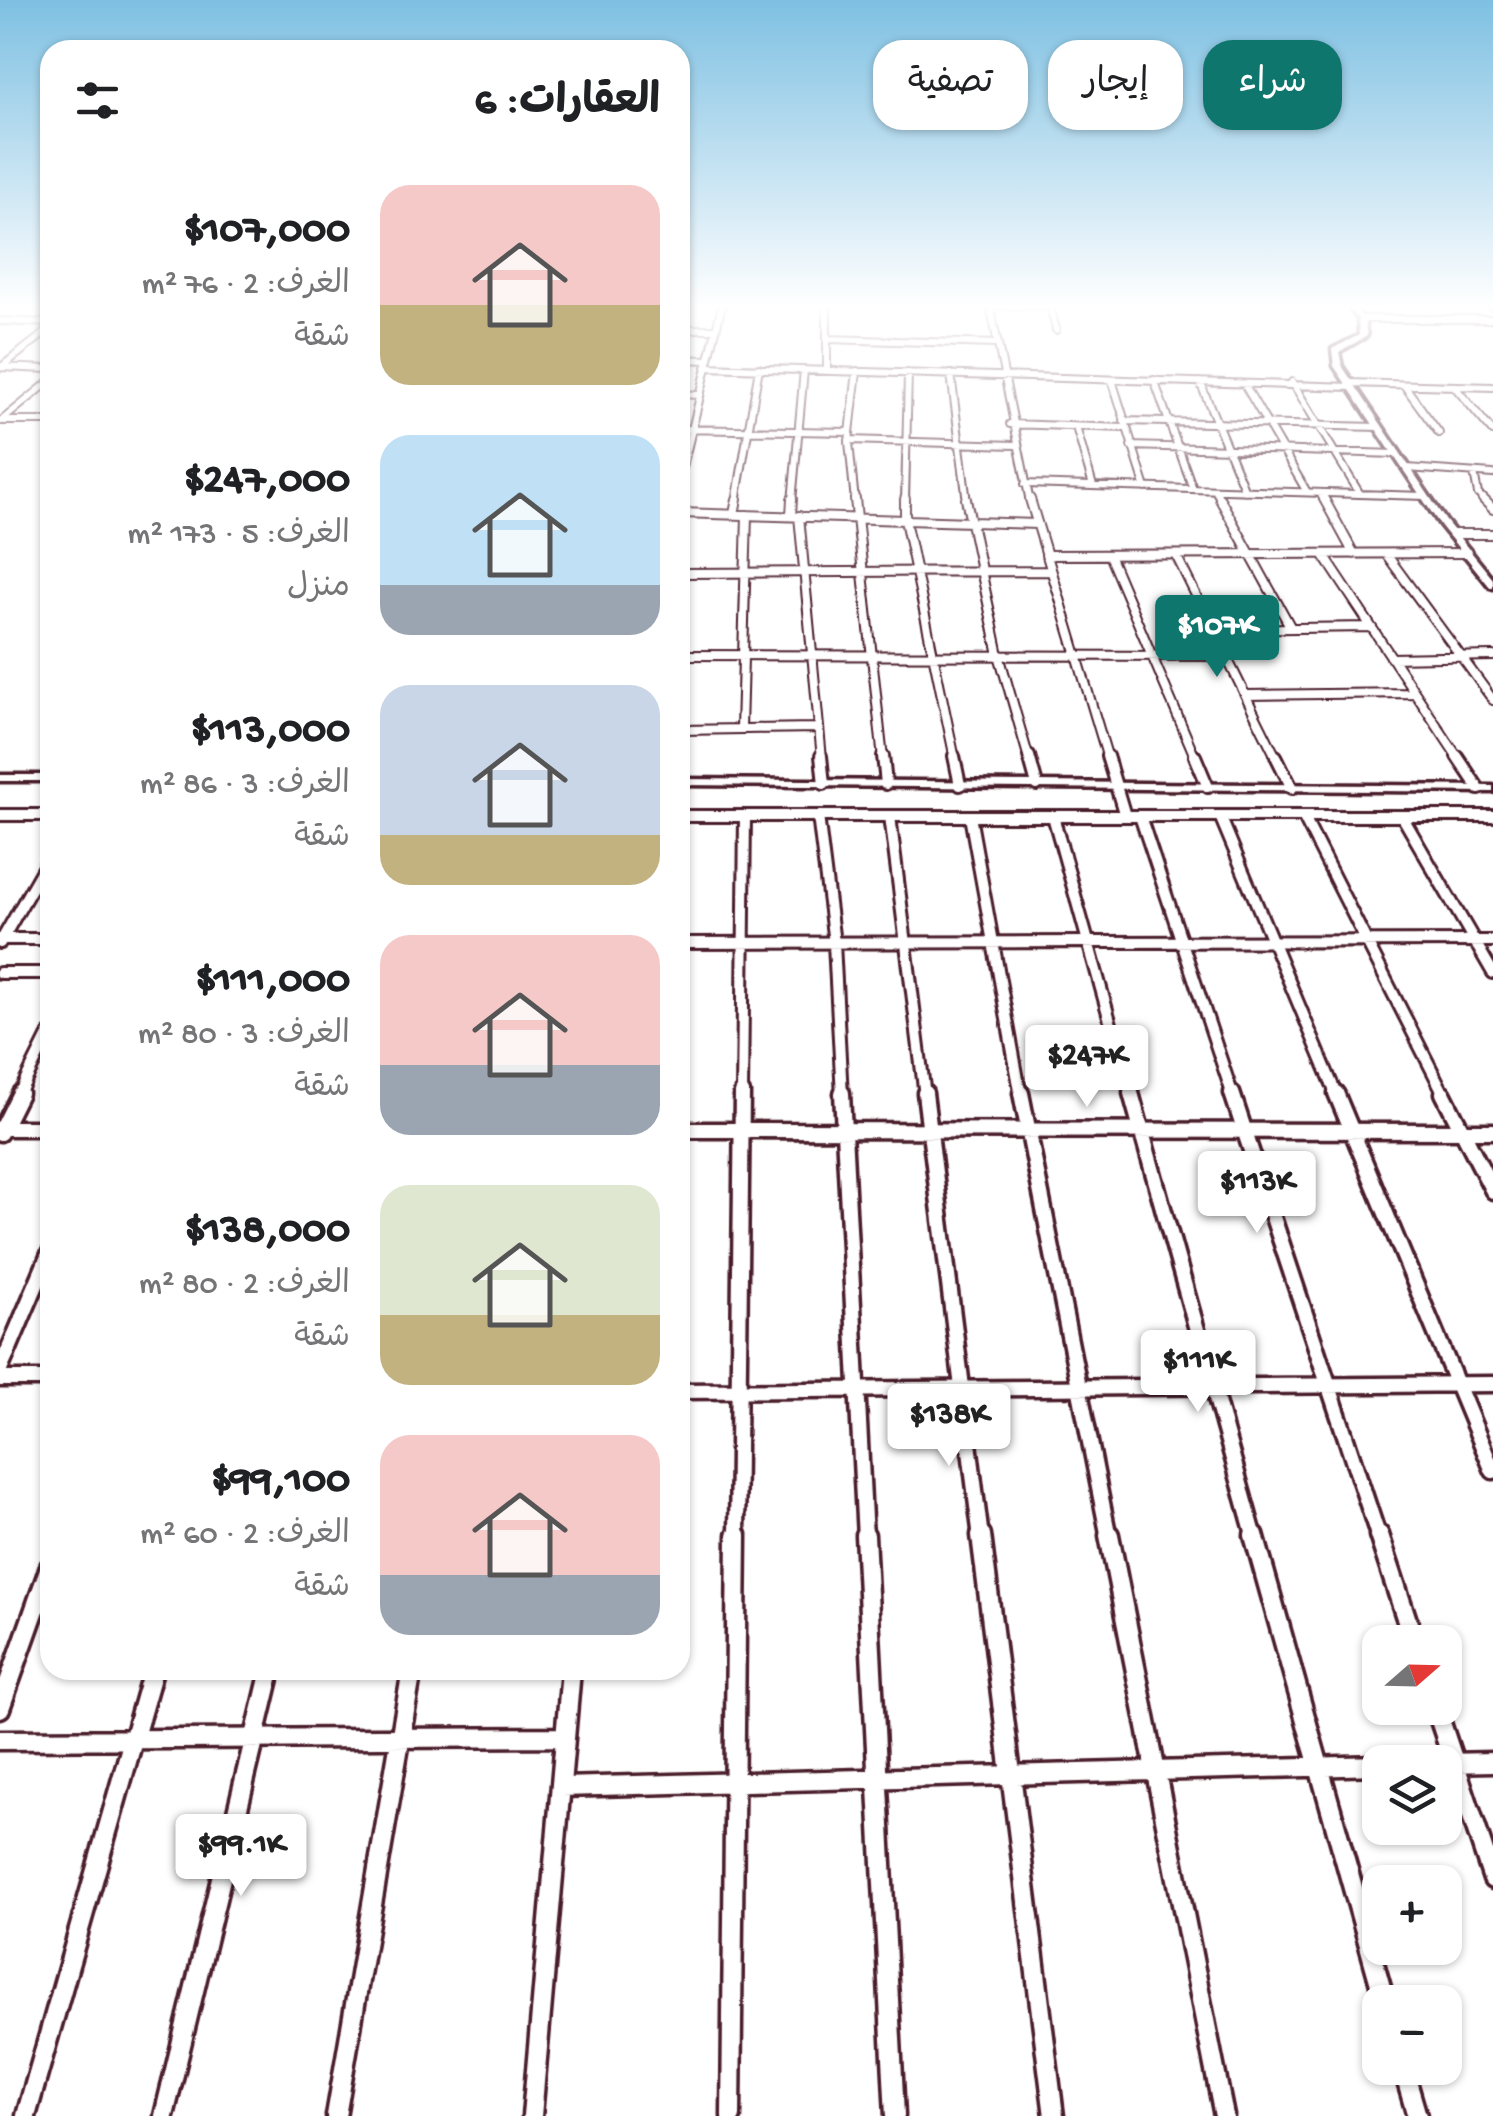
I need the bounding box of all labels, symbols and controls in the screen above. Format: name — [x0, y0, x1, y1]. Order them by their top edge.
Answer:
chip: تصفية — [873, 40, 1028, 130]
chip: إيجار — [1048, 40, 1183, 130]
chip: شراء — [1203, 40, 1342, 130]
icon: filters — [70, 73, 125, 128]
text: العقارات: 6 — [475, 80, 660, 129]
text: $107,000 — [184, 208, 350, 257]
icon: home — [460, 225, 580, 345]
text: الغرف: 2 · 76 m² — [142, 267, 350, 305]
text: شقة — [294, 320, 350, 358]
text: $247,000 — [184, 458, 350, 507]
icon: home — [460, 475, 580, 595]
text: الغرف: 5 · 173 m² — [127, 517, 350, 555]
text: منزل — [287, 570, 350, 608]
pin: $107K — [1147, 595, 1287, 680]
text: $107K — [1177, 608, 1257, 646]
text: $113,000 — [191, 708, 350, 757]
icon: home — [460, 725, 580, 845]
text: الغرف: 3 · 86 m² — [140, 767, 350, 805]
text: شقة — [294, 820, 350, 858]
text: $111,000 — [196, 958, 350, 1007]
icon: home — [460, 975, 580, 1095]
text: الغرف: 3 · 80 m² — [138, 1017, 350, 1055]
pin: $247K — [1017, 1025, 1157, 1110]
text: $247K — [1047, 1038, 1127, 1076]
text: شقة — [294, 1070, 350, 1108]
pin: $113K — [1187, 1151, 1327, 1236]
text: $113K — [1220, 1164, 1294, 1202]
text: $138,000 — [185, 1208, 350, 1257]
icon: home — [460, 1225, 580, 1345]
text: الغرف: 2 · 80 m² — [139, 1267, 350, 1305]
text: شقة — [294, 1320, 350, 1358]
pin: $111K — [1128, 1330, 1268, 1415]
text: $111K — [1163, 1343, 1233, 1381]
pin: $138K — [879, 1384, 1019, 1469]
text: $138K — [909, 1397, 989, 1435]
text: $99,100 — [211, 1458, 350, 1507]
icon: home — [460, 1475, 580, 1595]
text: الغرف: 2 · 60 m² — [140, 1517, 350, 1555]
text: شقة — [294, 1570, 350, 1608]
north arrow — [1362, 1625, 1462, 1725]
map controls — [1362, 1625, 1462, 2085]
button: layers — [1362, 1745, 1462, 1845]
pin: $99.1K — [160, 1814, 322, 1899]
text: $99.1K — [197, 1827, 285, 1865]
button: + — [1362, 1865, 1462, 1965]
button: − — [1362, 1985, 1462, 2085]

